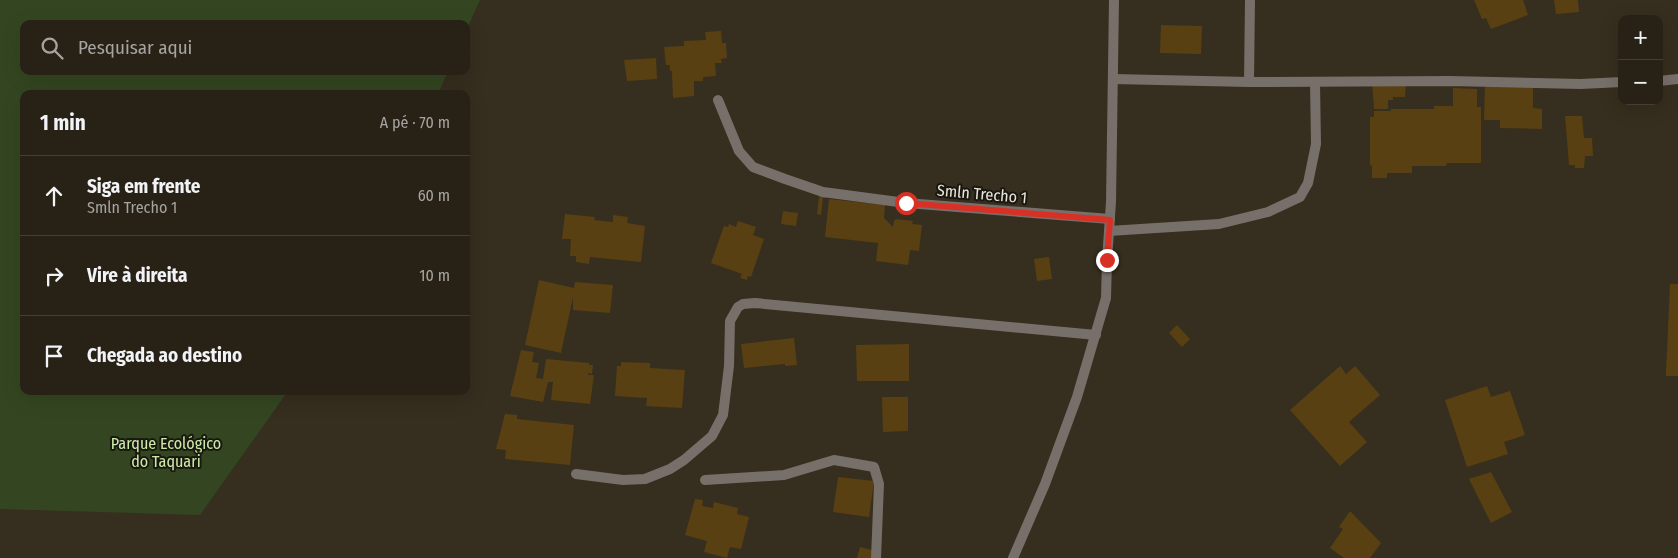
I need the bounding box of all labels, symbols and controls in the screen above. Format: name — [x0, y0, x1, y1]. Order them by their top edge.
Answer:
map controls — [1618, 15, 1663, 105]
button: + — [1618, 15, 1663, 60]
search box — [20, 20, 470, 75]
icon: search — [38, 34, 66, 62]
text: Pesquisar aqui — [78, 36, 192, 59]
button: − — [1618, 60, 1663, 105]
text: 1 min — [40, 110, 86, 136]
text: A pé · 70 m — [380, 113, 450, 132]
text: Siga em frente — [87, 175, 201, 198]
street label: Smln Trecho 1 — [936, 181, 1028, 207]
icon: ahead — [40, 182, 68, 210]
text: 60 m — [418, 186, 450, 205]
route start — [895, 192, 918, 215]
text: Smln Trecho 1 — [87, 198, 177, 217]
route end — [1096, 249, 1119, 272]
icon: right — [40, 262, 68, 290]
text: Vire à direita — [87, 264, 188, 287]
text: 10 m — [419, 266, 450, 285]
icon: arrive — [40, 342, 68, 370]
text: Chegada ao destino — [87, 344, 242, 367]
park label: Parque Ecológico do Taquari — [111, 434, 221, 471]

